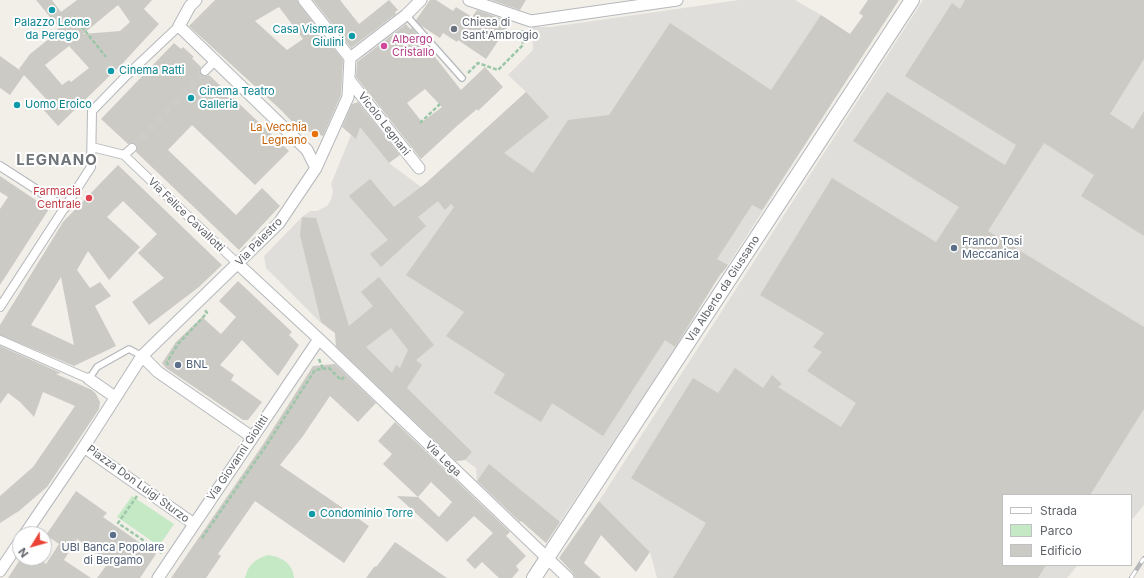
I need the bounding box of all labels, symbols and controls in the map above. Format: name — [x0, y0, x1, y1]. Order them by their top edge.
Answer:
marker: Palazzo Leone da Perego — [47, 5, 57, 15]
place label: Palazzo Leone da Perego — [14, 16, 90, 42]
place label: Chiesa di Sant'Ambrogio — [462, 16, 538, 42]
place label: Casa Vismara Giulini — [273, 23, 344, 49]
marker: Chiesa di Sant'Ambrogio — [449, 24, 459, 34]
marker: Casa Vismara Giulini — [347, 31, 357, 41]
place label: Albergo Cristallo — [392, 33, 435, 59]
marker: Albergo Cristallo — [379, 41, 389, 51]
place label: Cinema Ratti — [119, 64, 184, 78]
marker: Cinema Ratti — [106, 66, 116, 76]
place label: Cinema Teatro Galleria — [199, 85, 275, 111]
street label: Vicolo Legnani — [355, 90, 413, 158]
marker: Cinema Teatro Galleria — [186, 93, 196, 103]
place label: Uomo Eroico — [25, 98, 92, 112]
marker: Uomo Eroico — [12, 100, 22, 110]
place label: La Vecchia Legnano — [250, 121, 307, 147]
marker: La Vecchia Legnano — [310, 129, 320, 139]
district label: LEGNANO — [16, 151, 98, 169]
street label: Via Felice Cavallotti — [145, 175, 227, 255]
place label: Farmacia Centrale — [33, 185, 81, 211]
marker: Farmacia Centrale — [84, 193, 94, 203]
street label: Via Palestro — [233, 215, 285, 269]
street label: Via Alberto da Giussano — [684, 233, 762, 345]
place label: Franco Tosi Meccanica — [962, 235, 1022, 261]
marker: Franco Tosi Meccanica — [949, 243, 959, 253]
place label: BNL — [186, 358, 208, 372]
marker: BNL — [173, 360, 183, 370]
street label: Via Giovanni Giolitti — [205, 413, 271, 503]
street label: Via Lega — [422, 439, 464, 479]
street label: Piazza Don Luigi Sturzo — [84, 442, 192, 526]
legend — [1002, 494, 1132, 566]
text: Strada — [1040, 503, 1077, 518]
place label: Condominio Torre — [320, 507, 413, 521]
marker: Condominio Torre — [307, 509, 317, 519]
text: Parco — [1040, 523, 1073, 538]
north arrow — [12, 526, 52, 566]
marker: UBI Banca Popolare di Bergamo — [108, 530, 118, 540]
place label: UBI Banca Popolare di Bergamo — [61, 541, 165, 567]
text: Edificio — [1040, 543, 1082, 558]
text: N — [15, 545, 31, 560]

